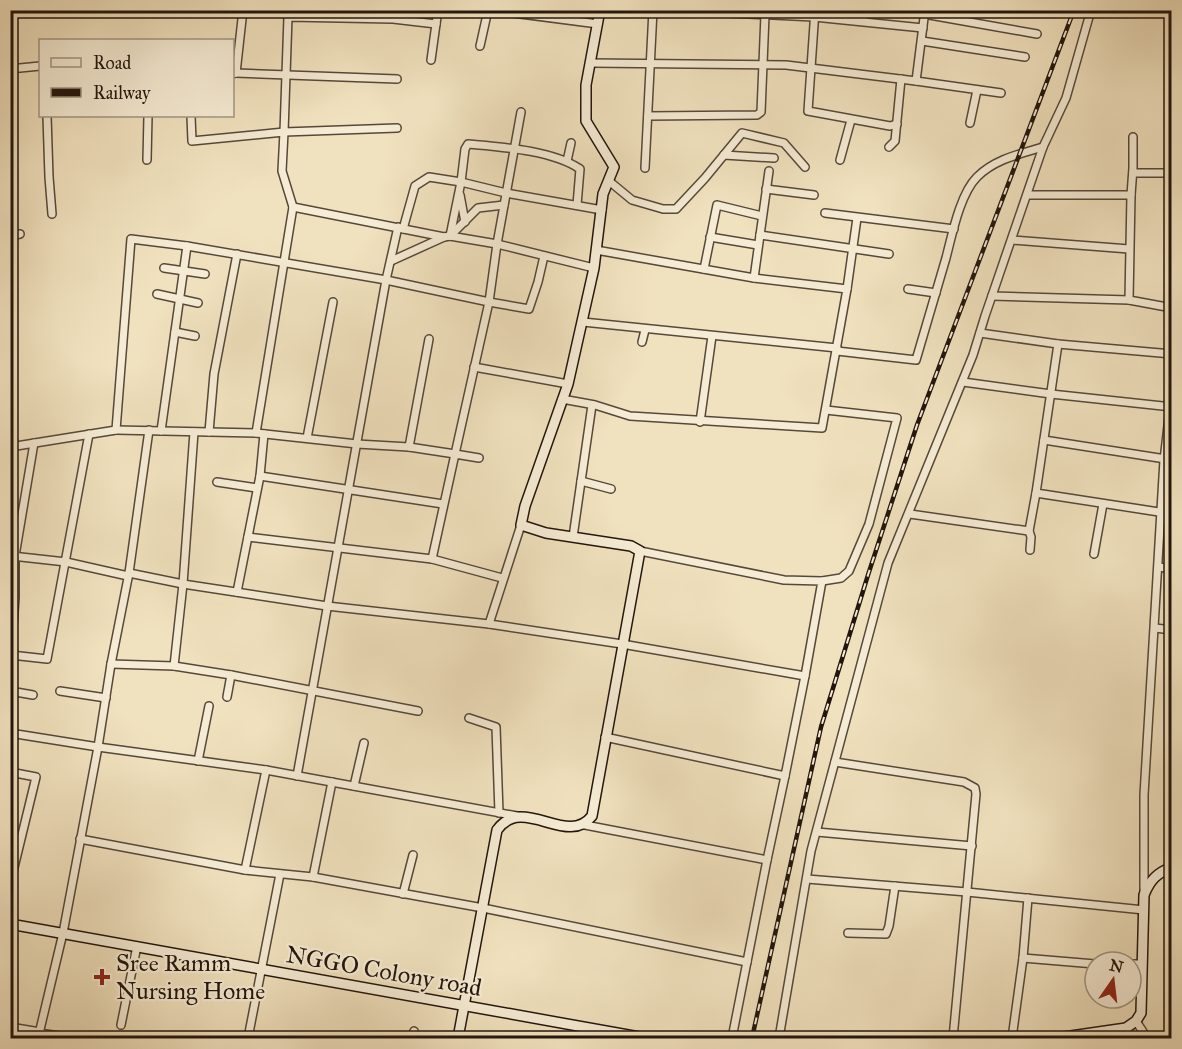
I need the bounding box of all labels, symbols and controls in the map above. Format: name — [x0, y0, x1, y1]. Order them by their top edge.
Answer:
legend — [39, 39, 234, 117]
text: Road — [93, 52, 131, 74]
text: Railway — [93, 82, 151, 104]
street label: NGGO Colony road — [284, 939, 484, 1003]
place label: Sree Ramm Nursing Home — [116, 948, 265, 1006]
north arrow — [1083, 950, 1143, 1010]
text: N — [1108, 955, 1126, 977]
marker: Sree Ramm Nursing Home — [93, 968, 111, 986]

